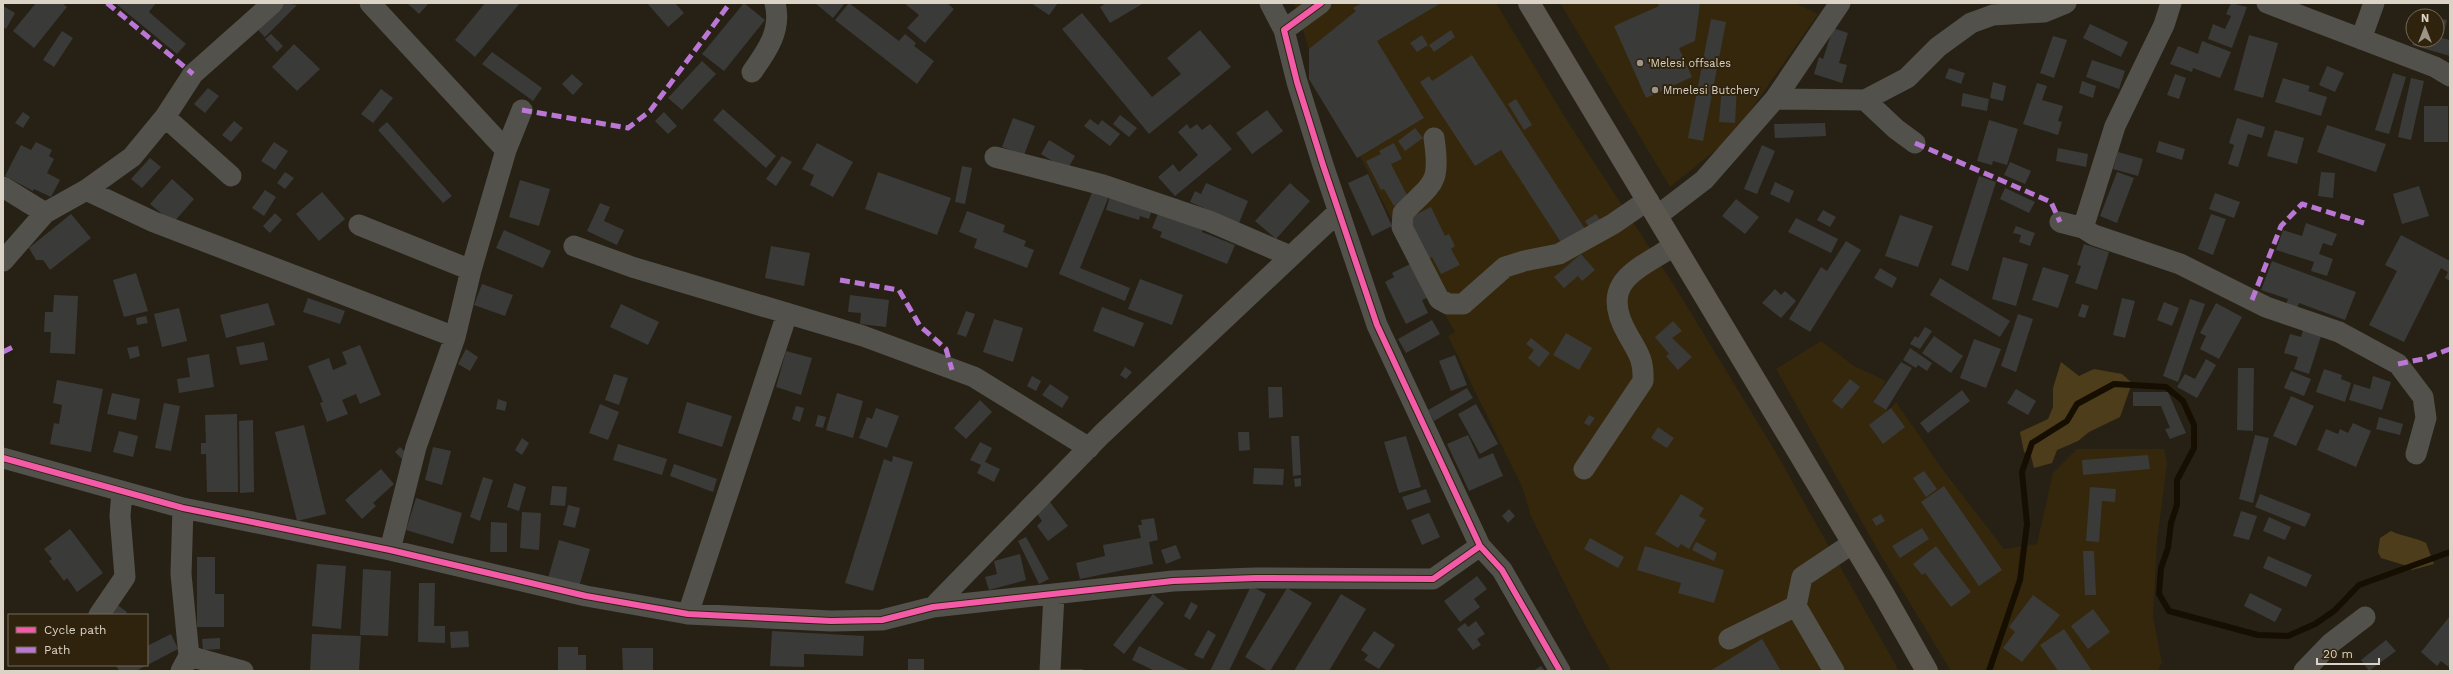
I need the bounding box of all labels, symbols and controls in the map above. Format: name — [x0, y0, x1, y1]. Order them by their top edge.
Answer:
north arrow — [2405, 8, 2445, 48]
text: N — [2421, 12, 2429, 25]
place label: 'Melesi offsales — [1648, 57, 1731, 70]
marker: 'Melesi offsales — [1635, 58, 1645, 68]
place label: Mmelesi Butchery — [1663, 84, 1760, 97]
marker: Mmelesi Butchery — [1650, 85, 1660, 95]
legend — [8, 614, 148, 666]
text: Cycle path — [44, 623, 106, 637]
scale bar — [2317, 640, 2379, 666]
text: Path — [44, 643, 70, 657]
text: 20 m — [2323, 647, 2353, 661]

